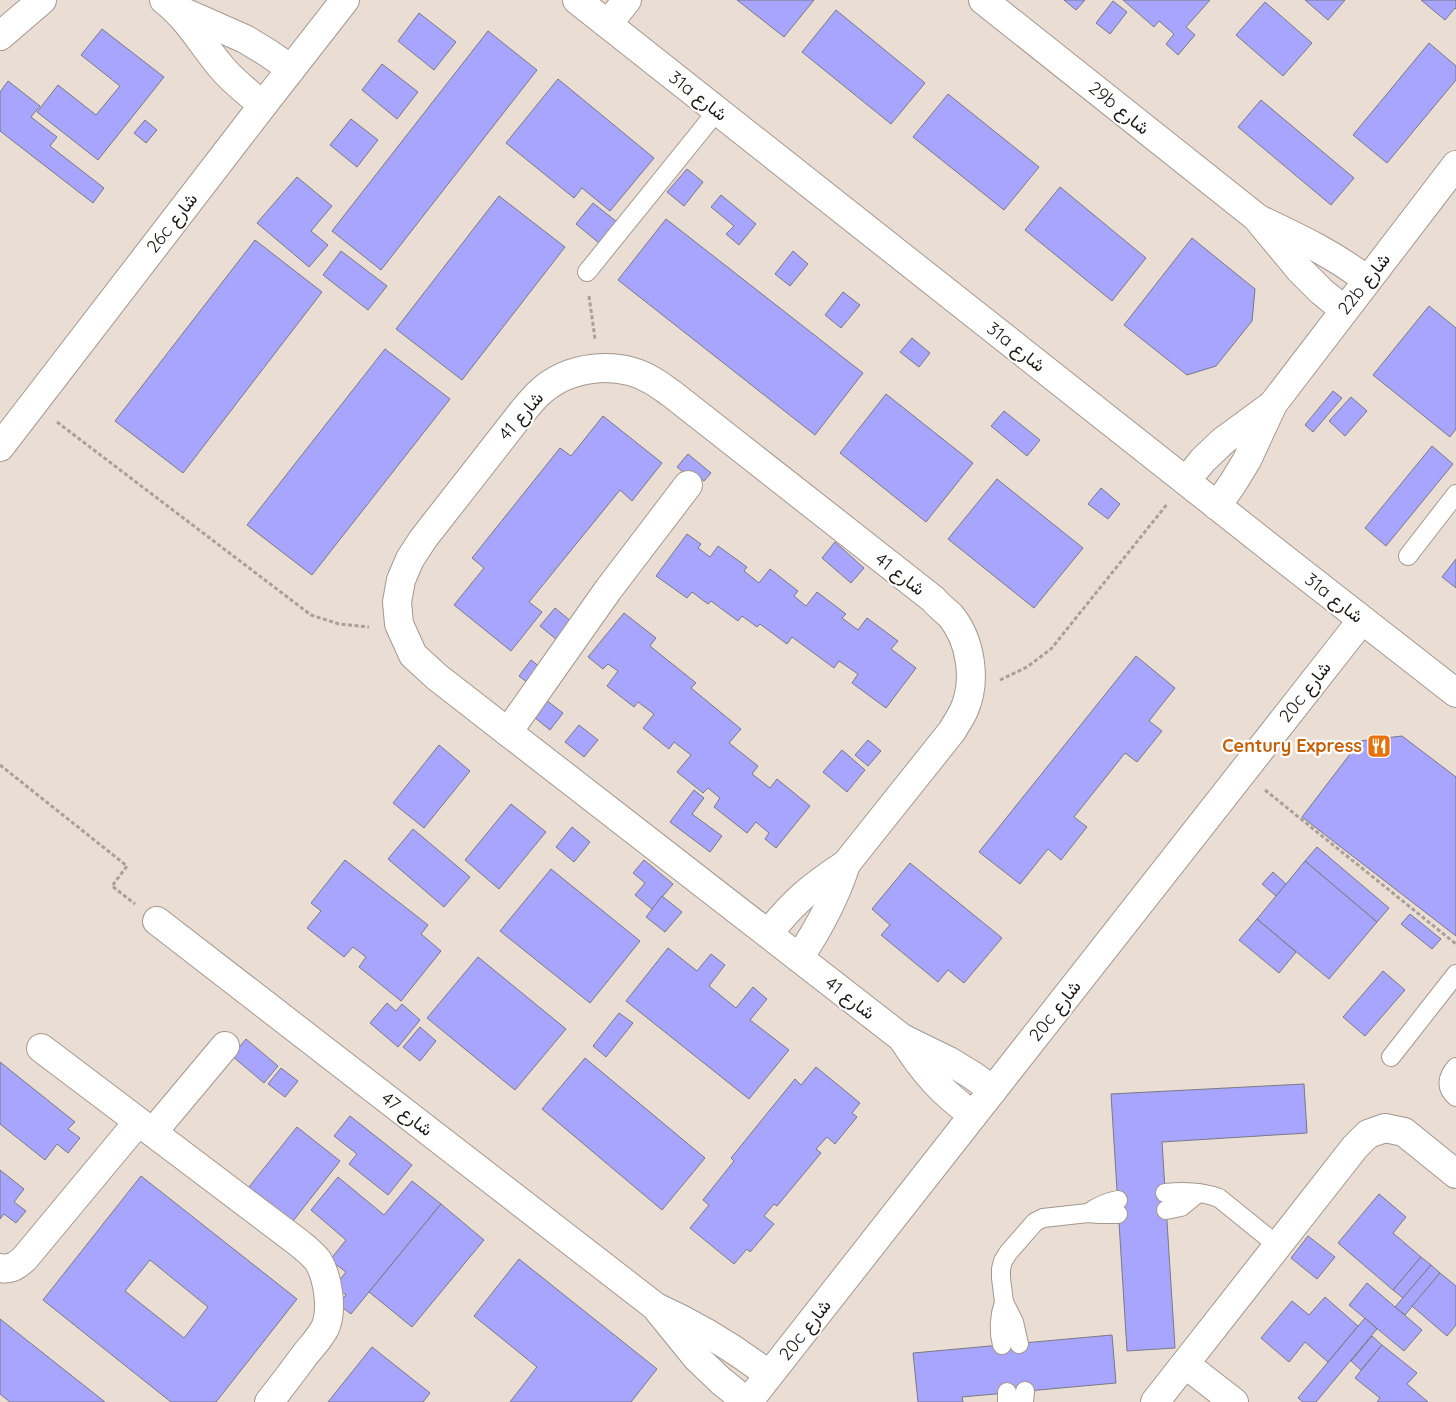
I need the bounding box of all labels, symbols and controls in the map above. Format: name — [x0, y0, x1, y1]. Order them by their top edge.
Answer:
street label: 31a شارع — [664, 66, 732, 126]
street label: 29b شارع — [1083, 76, 1155, 140]
street label: 26c شارع — [141, 188, 203, 258]
street label: 22b شارع — [1332, 248, 1396, 320]
street label: 31a شارع — [982, 317, 1050, 377]
street label: شارع 41 — [493, 387, 549, 445]
street label: شارع 41 — [870, 547, 930, 601]
street label: 31a شارع — [1300, 568, 1368, 628]
street label: 20c شارع — [1274, 657, 1336, 727]
restaurant icon: Century Express — [1366, 733, 1392, 759]
place label: Century Express — [1222, 734, 1362, 757]
street label: شارع 41 — [820, 971, 880, 1025]
street label: 20c شارع — [1024, 976, 1086, 1046]
street label: شارع 47 — [376, 1086, 438, 1142]
street label: 20c شارع — [774, 1295, 836, 1365]

